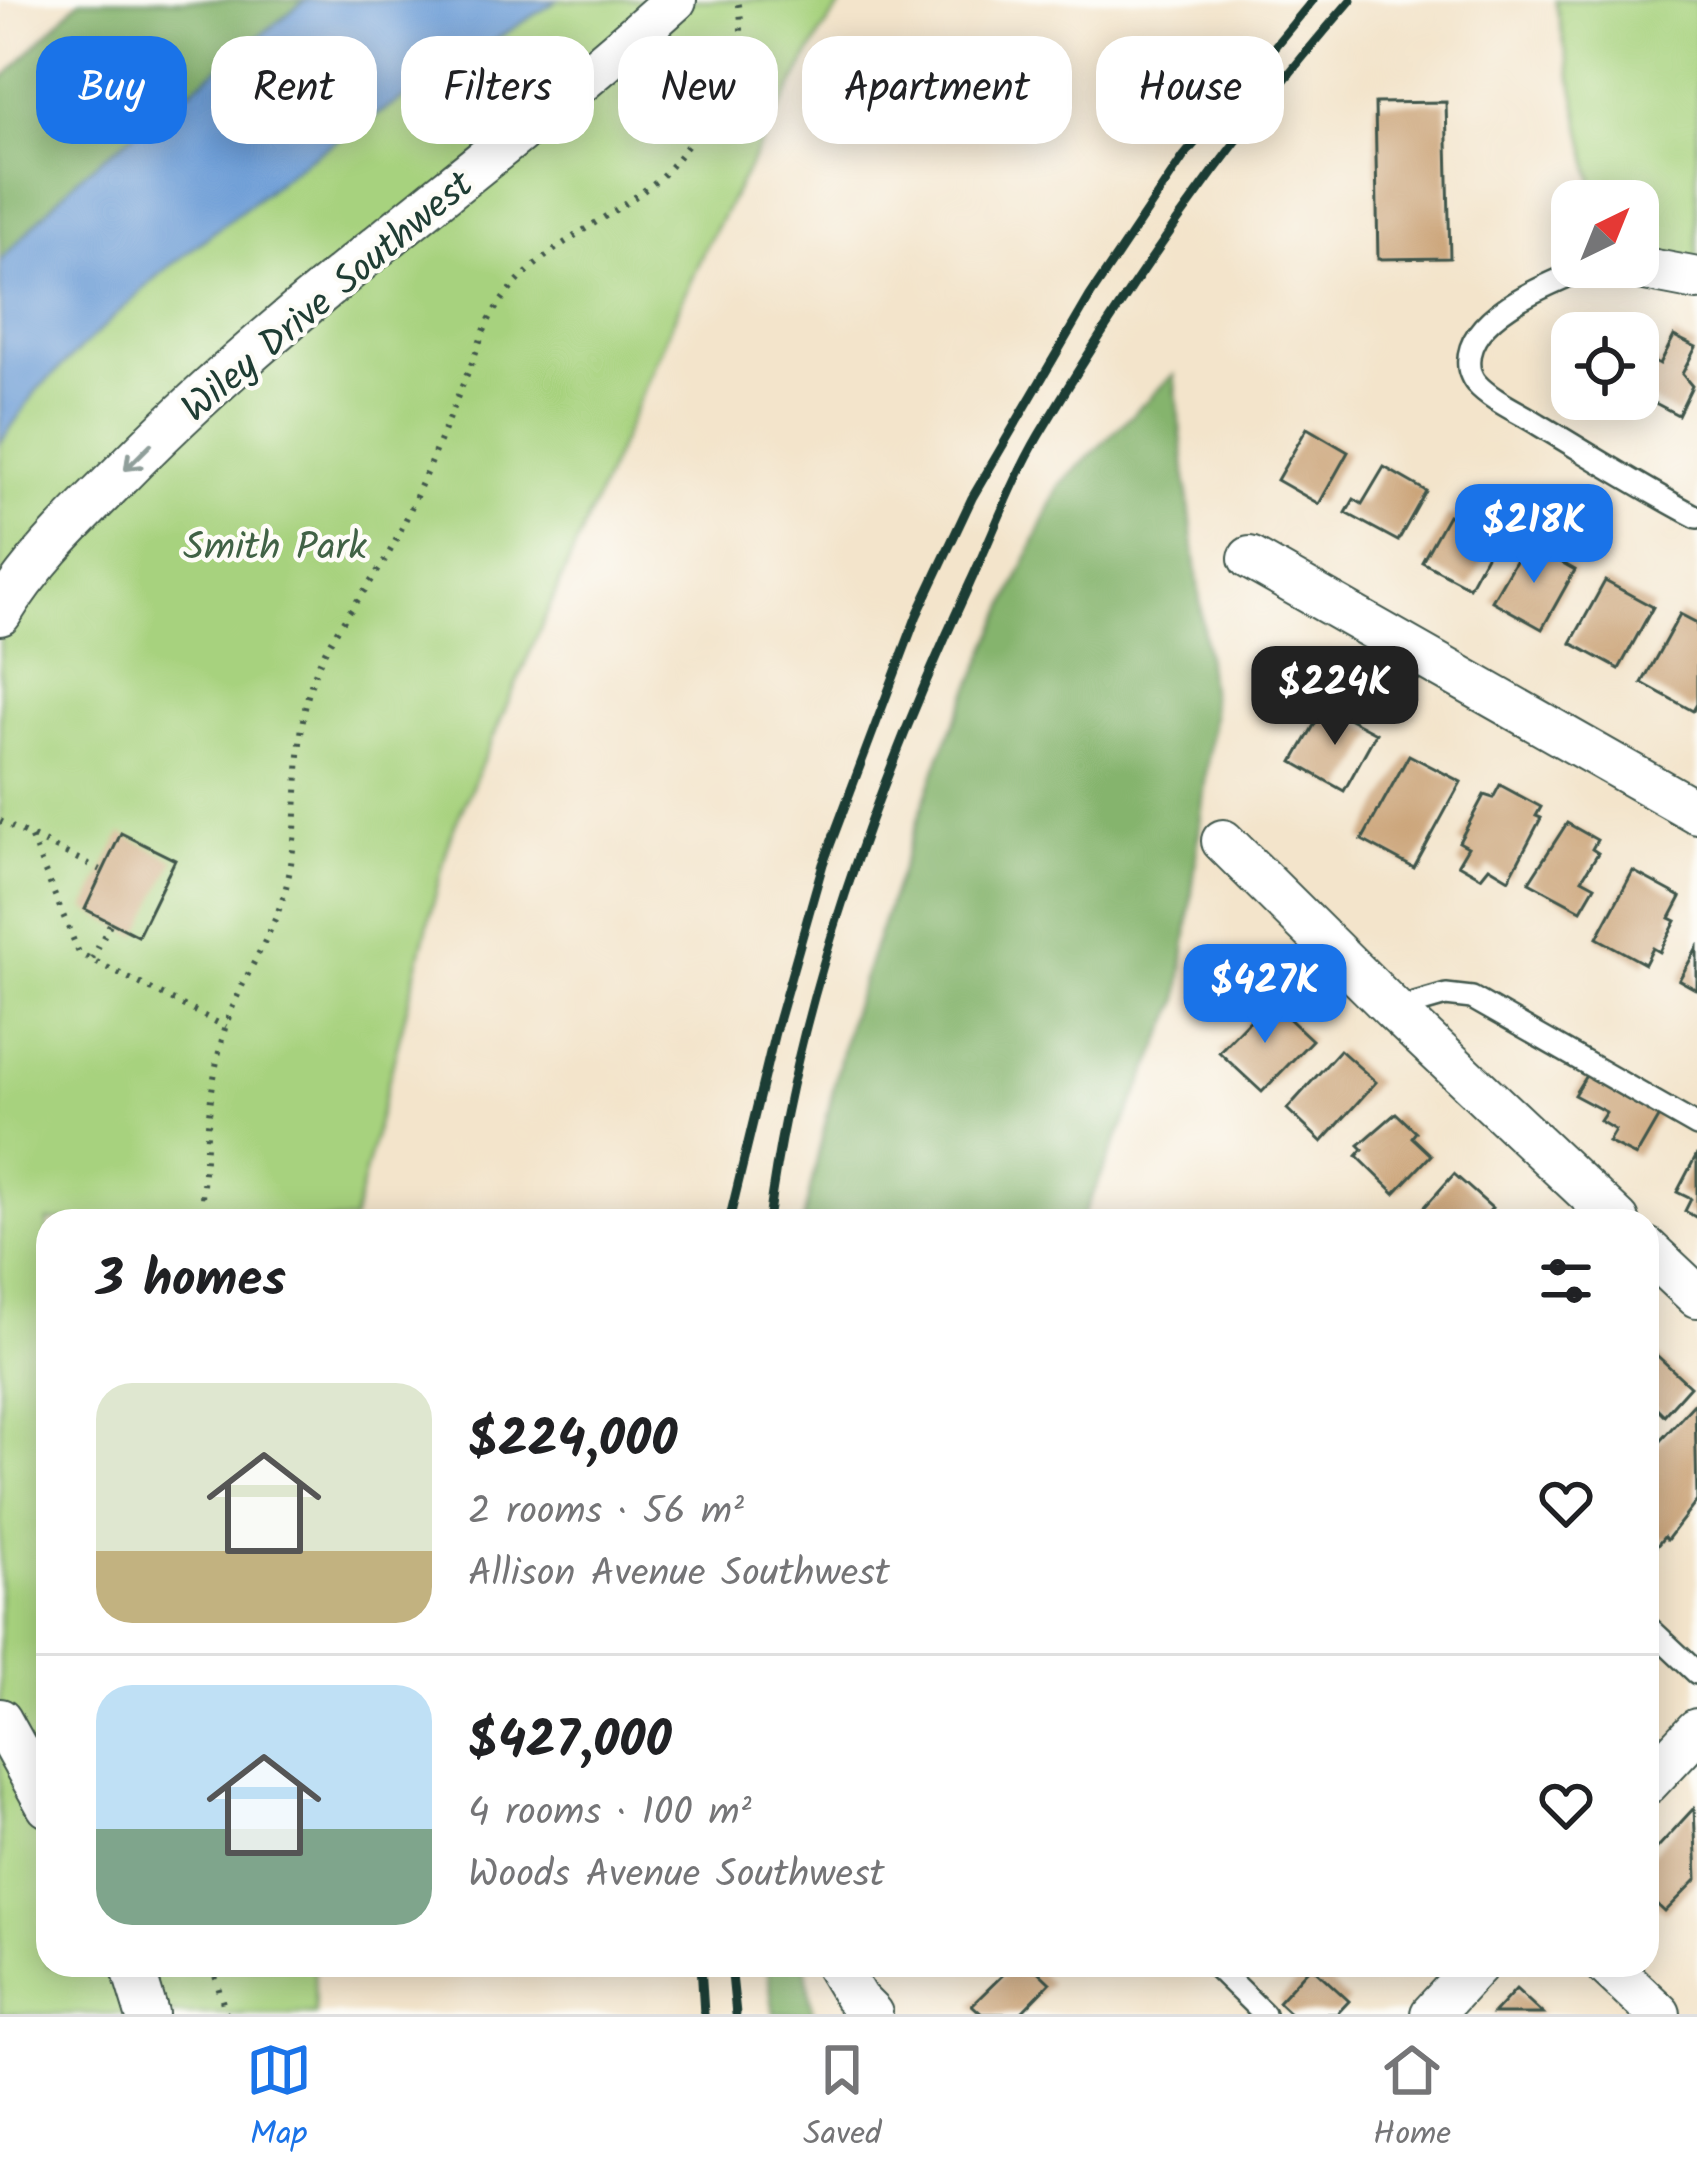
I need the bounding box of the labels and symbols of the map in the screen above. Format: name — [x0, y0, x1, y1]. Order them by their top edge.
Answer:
street label: Wiley Drive Southwest — [168, 156, 490, 440]
north arrow — [1551, 180, 1659, 288]
one-way arrow — [124, 442, 153, 470]
pin: $218K — [1450, 484, 1618, 586]
park label: Smith Park — [183, 518, 367, 580]
pin: $224K — [1251, 646, 1419, 748]
pin: $427K — [1181, 944, 1349, 1046]

